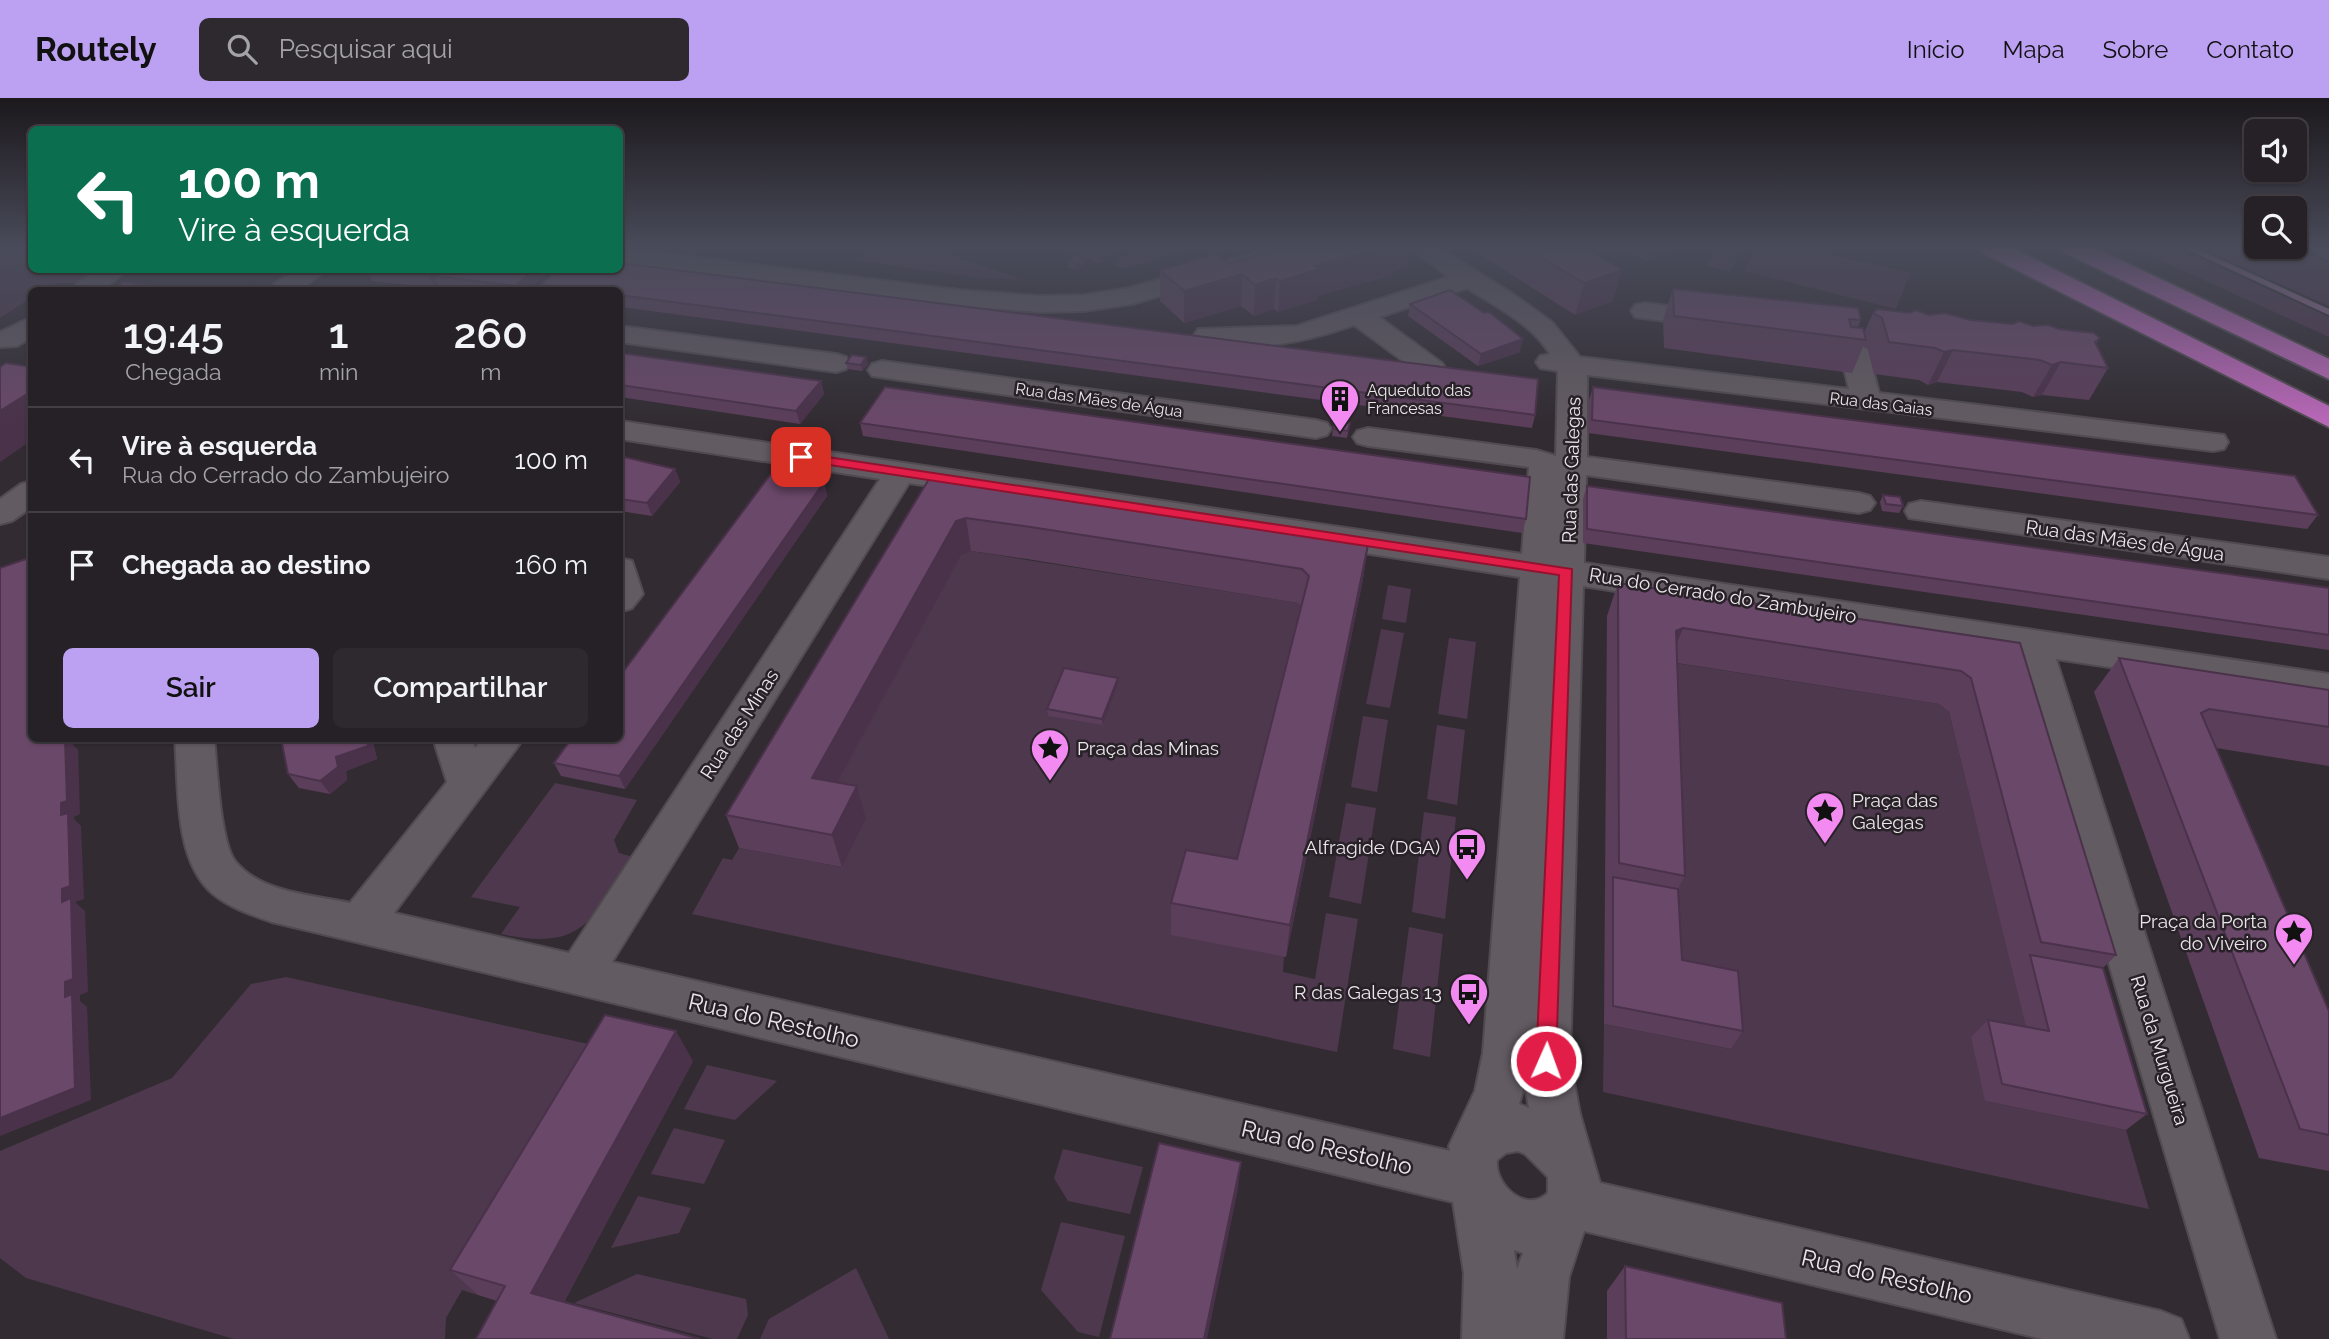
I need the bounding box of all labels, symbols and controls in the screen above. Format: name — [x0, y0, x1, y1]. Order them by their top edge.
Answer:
search box — [199, 18, 689, 81]
text: Routely — [35, 30, 157, 69]
icon: search — [223, 30, 261, 68]
text: Pesquisar aqui — [279, 34, 453, 64]
text: Início — [1907, 35, 1965, 64]
text: Mapa — [2003, 35, 2064, 64]
text: Sobre — [2102, 35, 2168, 64]
text: Contato — [2206, 35, 2294, 64]
map controls — [2244, 119, 2307, 259]
button: sound — [2244, 119, 2307, 182]
text: 100 m — [178, 152, 320, 209]
icon: left — [63, 154, 154, 245]
button: search — [2244, 196, 2307, 259]
text: Vire à esquerda — [178, 211, 410, 248]
text: 19:45 — [123, 309, 224, 358]
text: 1 — [329, 309, 349, 358]
text: 260 — [454, 309, 528, 358]
text: Chegada — [125, 358, 222, 385]
text: min — [319, 358, 358, 385]
text: m — [480, 358, 501, 385]
street label: Rua das Mães de Água — [1014, 378, 1184, 421]
building icon: Aqueduto das Francesas — [1319, 378, 1361, 433]
place label: Aqueduto das Francesas — [1367, 381, 1471, 418]
street label: Rua das Gaias — [1829, 388, 1934, 420]
street label: Rua das Galegas — [1557, 396, 1585, 544]
pin — [771, 427, 831, 487]
text: Vire à esquerda — [122, 431, 317, 461]
icon: arrive — [782, 438, 820, 476]
icon: left — [63, 441, 101, 479]
text: 100 m — [515, 445, 588, 475]
text: Rua do Cerrado do Zambujeiro — [122, 461, 449, 488]
street label: Rua das Mães de Água — [2024, 515, 2226, 565]
icon: arrive — [63, 546, 101, 584]
text: Chegada ao destino — [122, 550, 371, 580]
text: 160 m — [515, 550, 588, 580]
street label: Rua do Cerrado do Zambujeiro — [1588, 563, 1858, 627]
button: Sair — [63, 648, 319, 728]
button: Compartilhar — [333, 648, 588, 728]
street label: Rua das Minas — [695, 665, 783, 783]
place icon: Praça das Minas — [1029, 727, 1071, 782]
place label: Praça das Minas — [1077, 737, 1219, 759]
place label: Praça das Galegas — [1852, 789, 1938, 833]
place icon: Praça das Galegas — [1804, 790, 1846, 845]
bus stop icon: Alfragide (DGA) — [1446, 826, 1488, 881]
place label: Alfragide (DGA) — [1305, 836, 1440, 858]
place label: Praça da Porta do Viveiro — [2139, 910, 2267, 954]
place icon: Praça da Porta do Viveiro — [2273, 911, 2315, 966]
bus stop icon: R das Galegas 13 — [1448, 971, 1490, 1026]
street label: Rua da Murgueira — [2127, 972, 2193, 1128]
place label: R das Galegas 13 — [1294, 981, 1442, 1003]
street label: Rua do Restolho — [686, 987, 862, 1053]
position arrow — [1509, 1024, 1583, 1098]
street label: Rua do Restolho — [1239, 1114, 1415, 1180]
street label: Rua do Restolho — [1799, 1243, 1975, 1309]

